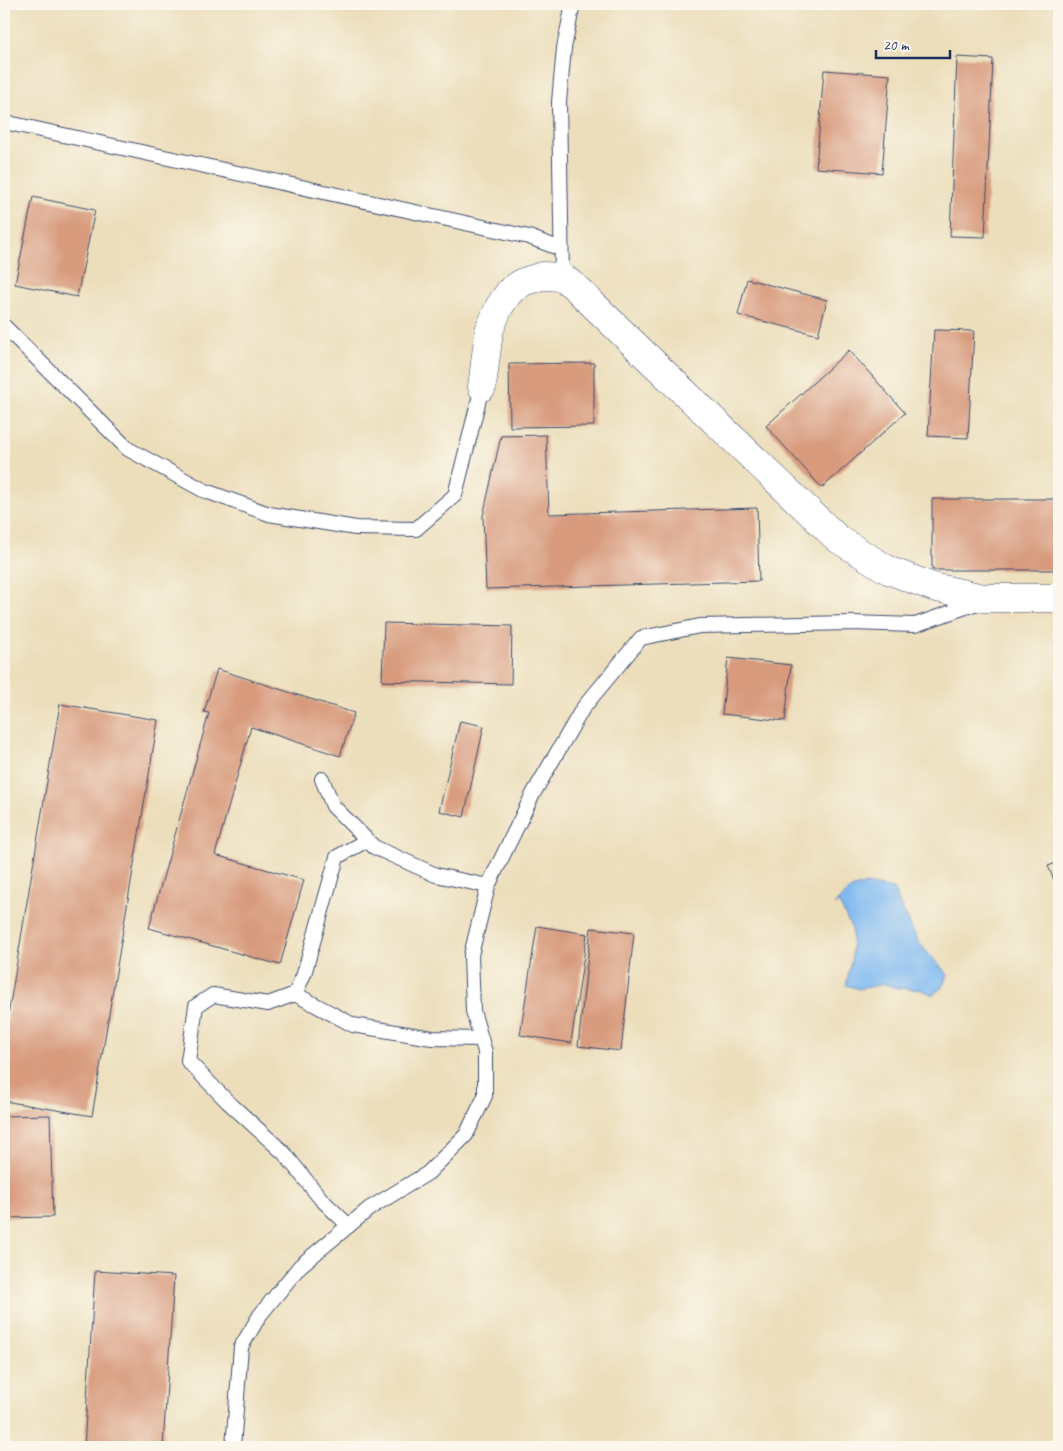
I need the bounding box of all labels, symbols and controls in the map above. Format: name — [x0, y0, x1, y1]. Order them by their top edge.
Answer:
scale bar — [876, 28, 949, 60]
text: 20 m — [883, 36, 910, 55]

